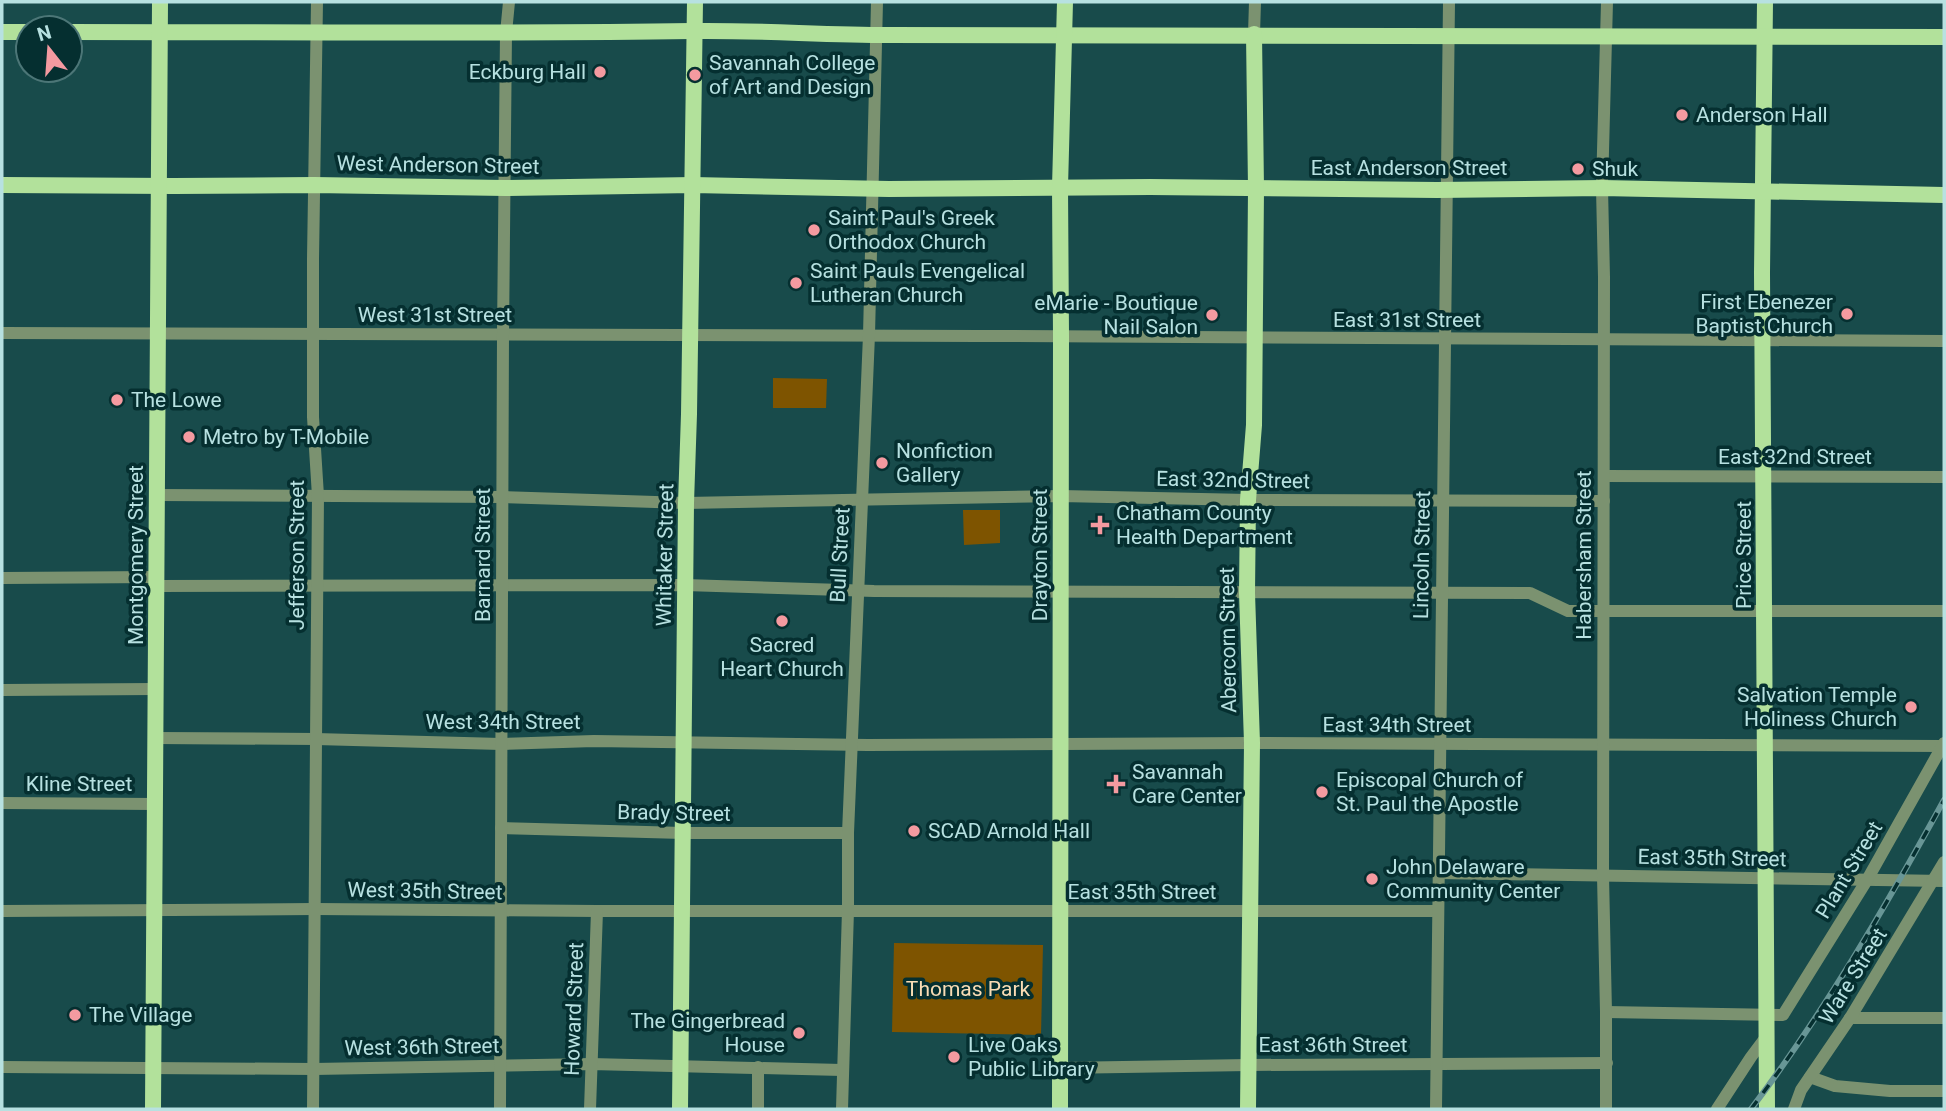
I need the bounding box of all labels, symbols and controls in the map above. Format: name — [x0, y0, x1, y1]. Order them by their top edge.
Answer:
north arrow — [14, 14, 84, 84]
text: N — [34, 20, 54, 46]
place label: Savannah College of Art and Design — [709, 51, 876, 99]
place label: Eckburg Hall — [469, 60, 586, 84]
marker: Eckburg Hall — [592, 64, 608, 80]
marker: Savannah College of Art and Design — [687, 67, 703, 83]
place label: Anderson Hall — [1696, 103, 1828, 127]
marker: Anderson Hall — [1674, 107, 1690, 123]
street label: West Anderson Street — [336, 151, 540, 179]
street label: East Anderson Street — [1311, 156, 1507, 180]
place label: Shuk — [1592, 157, 1639, 181]
marker: Shuk — [1570, 161, 1586, 177]
place label: Saint Paul's Greek Orthodox Church — [828, 206, 995, 254]
marker: Saint Paul's Greek Orthodox Church — [806, 222, 822, 238]
place label: Saint Pauls Evengelical Lutheran Church — [810, 259, 1025, 307]
marker: Saint Pauls Evengelical Lutheran Church — [788, 275, 804, 291]
place label: First Ebenezer Baptist Church — [1696, 290, 1833, 338]
place label: eMarie - Boutique Nail Salon — [1034, 291, 1198, 339]
street label: West 31st Street — [358, 303, 512, 327]
marker: First Ebenezer Baptist Church — [1839, 306, 1855, 322]
marker: eMarie - Boutique Nail Salon — [1204, 307, 1220, 323]
street label: East 31st Street — [1333, 308, 1481, 332]
place label: The Lowe — [131, 388, 222, 412]
marker: The Lowe — [109, 392, 125, 408]
place label: Metro by T-Mobile — [203, 425, 369, 449]
marker: Metro by T-Mobile — [181, 429, 197, 445]
place label: Nonfiction Gallery — [896, 439, 993, 487]
street label: East 32nd Street — [1718, 445, 1872, 469]
marker: Nonfiction Gallery — [874, 455, 890, 471]
street label: Montgomery Street — [124, 465, 148, 645]
street label: East 32nd Street — [1156, 467, 1310, 493]
street label: Habersham Street — [1572, 470, 1596, 640]
street label: Jefferson Street — [285, 480, 309, 630]
street label: Whitaker Street — [652, 483, 678, 627]
street label: Barnard Street — [471, 488, 495, 622]
street label: Drayton Street — [1028, 489, 1052, 621]
street label: Lincoln Street — [1409, 491, 1435, 619]
place label: Chatham County Health Department — [1116, 501, 1293, 549]
street label: Price Street — [1732, 501, 1756, 609]
street label: Bull Street — [826, 507, 854, 603]
marker: Chatham County Health Department — [1090, 515, 1110, 535]
street label: Abercorn Street — [1215, 567, 1241, 713]
marker: Sacred Heart Church — [774, 613, 790, 629]
place label: Sacred Heart Church — [720, 633, 844, 681]
place label: Salvation Temple Holiness Church — [1737, 683, 1897, 731]
marker: Salvation Temple Holiness Church — [1903, 699, 1919, 715]
street label: West 34th Street — [425, 710, 581, 734]
street label: East 34th Street — [1323, 713, 1472, 737]
place label: Savannah Care Center — [1132, 760, 1242, 808]
place label: Episcopal Church of St. Paul the Apostle — [1336, 768, 1524, 816]
street label: Kline Street — [26, 772, 132, 796]
marker: Savannah Care Center — [1106, 774, 1126, 794]
marker: Episcopal Church of St. Paul the Apostle — [1314, 784, 1330, 800]
street label: Brady Street — [617, 800, 731, 826]
street label: Plant Street — [1811, 817, 1887, 923]
place label: SCAD Arnold Hall — [928, 819, 1090, 843]
marker: SCAD Arnold Hall — [906, 823, 922, 839]
street label: East 35th Street — [1637, 845, 1787, 871]
place label: John Delaware Community Center — [1386, 855, 1560, 903]
marker: John Delaware Community Center — [1364, 871, 1380, 887]
street label: West 35th Street — [347, 878, 503, 904]
street label: East 35th Street — [1068, 880, 1217, 904]
street label: Ware Street — [1814, 924, 1892, 1028]
street label: Howard Street — [560, 942, 588, 1076]
park label: Thomas Park — [906, 977, 1030, 1001]
place label: The Village — [89, 1003, 192, 1027]
marker: The Village — [67, 1007, 83, 1023]
place label: The Gingerbread House — [630, 1009, 785, 1057]
marker: The Gingerbread House — [791, 1025, 807, 1041]
place label: Live Oaks Public Library — [968, 1033, 1095, 1081]
street label: East 36th Street — [1259, 1033, 1408, 1057]
street label: West 36th Street — [344, 1034, 500, 1060]
marker: Live Oaks Public Library — [946, 1049, 962, 1065]

